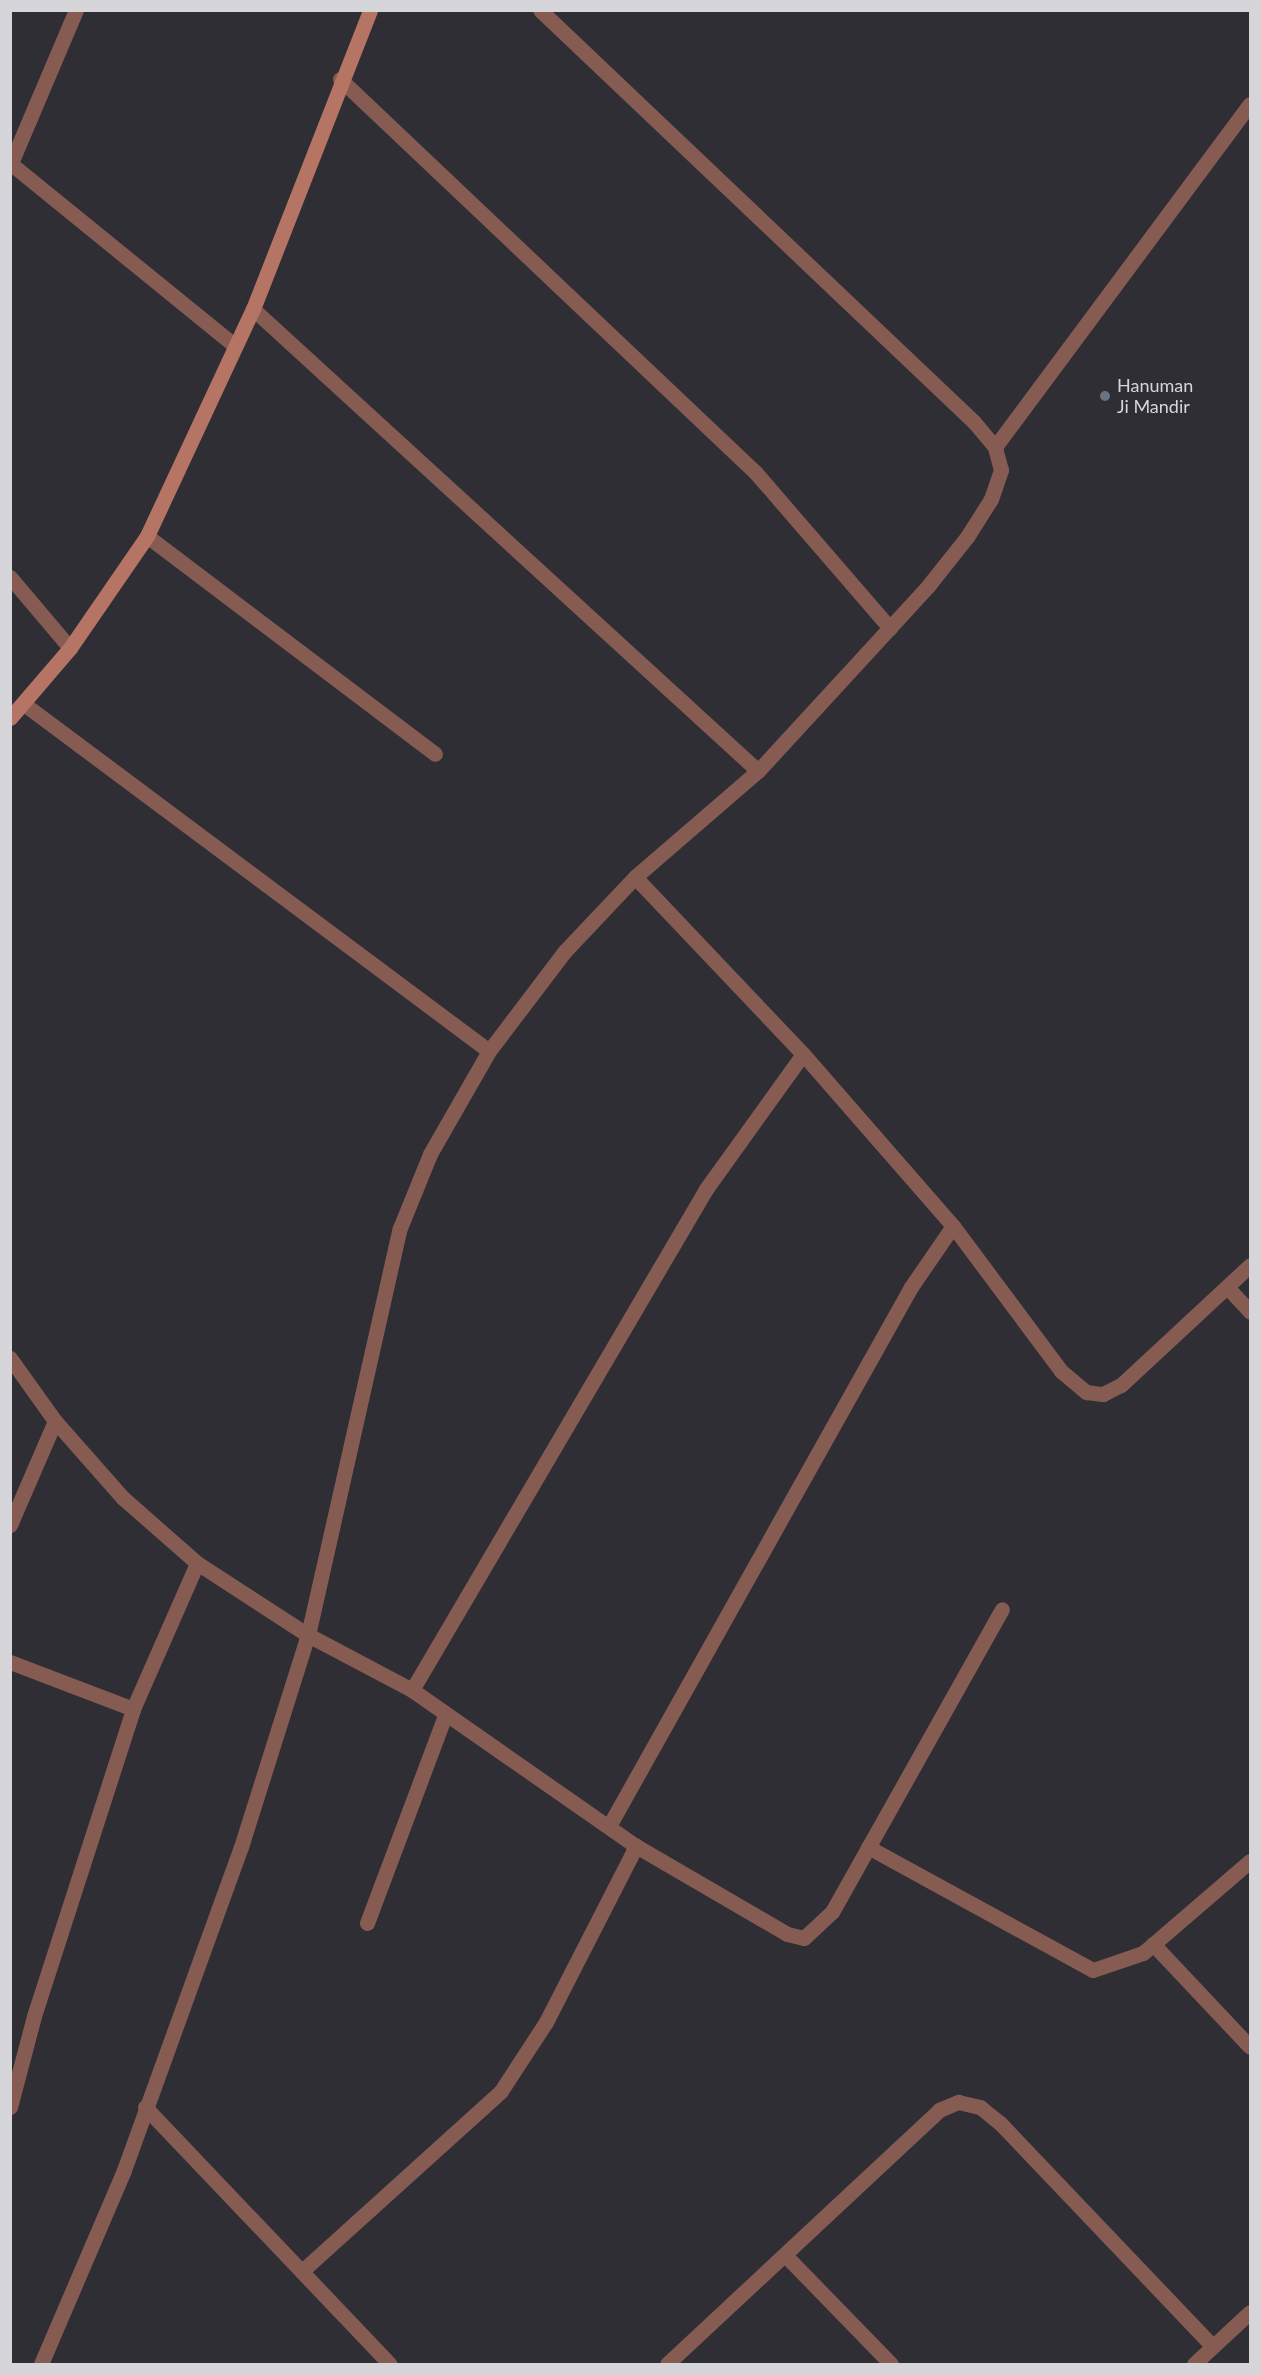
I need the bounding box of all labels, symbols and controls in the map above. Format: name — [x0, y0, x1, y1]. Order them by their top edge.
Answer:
place label: Hanuman Ji Mandir — [1117, 375, 1193, 418]
marker: Hanuman Ji Mandir — [1098, 389, 1112, 403]

